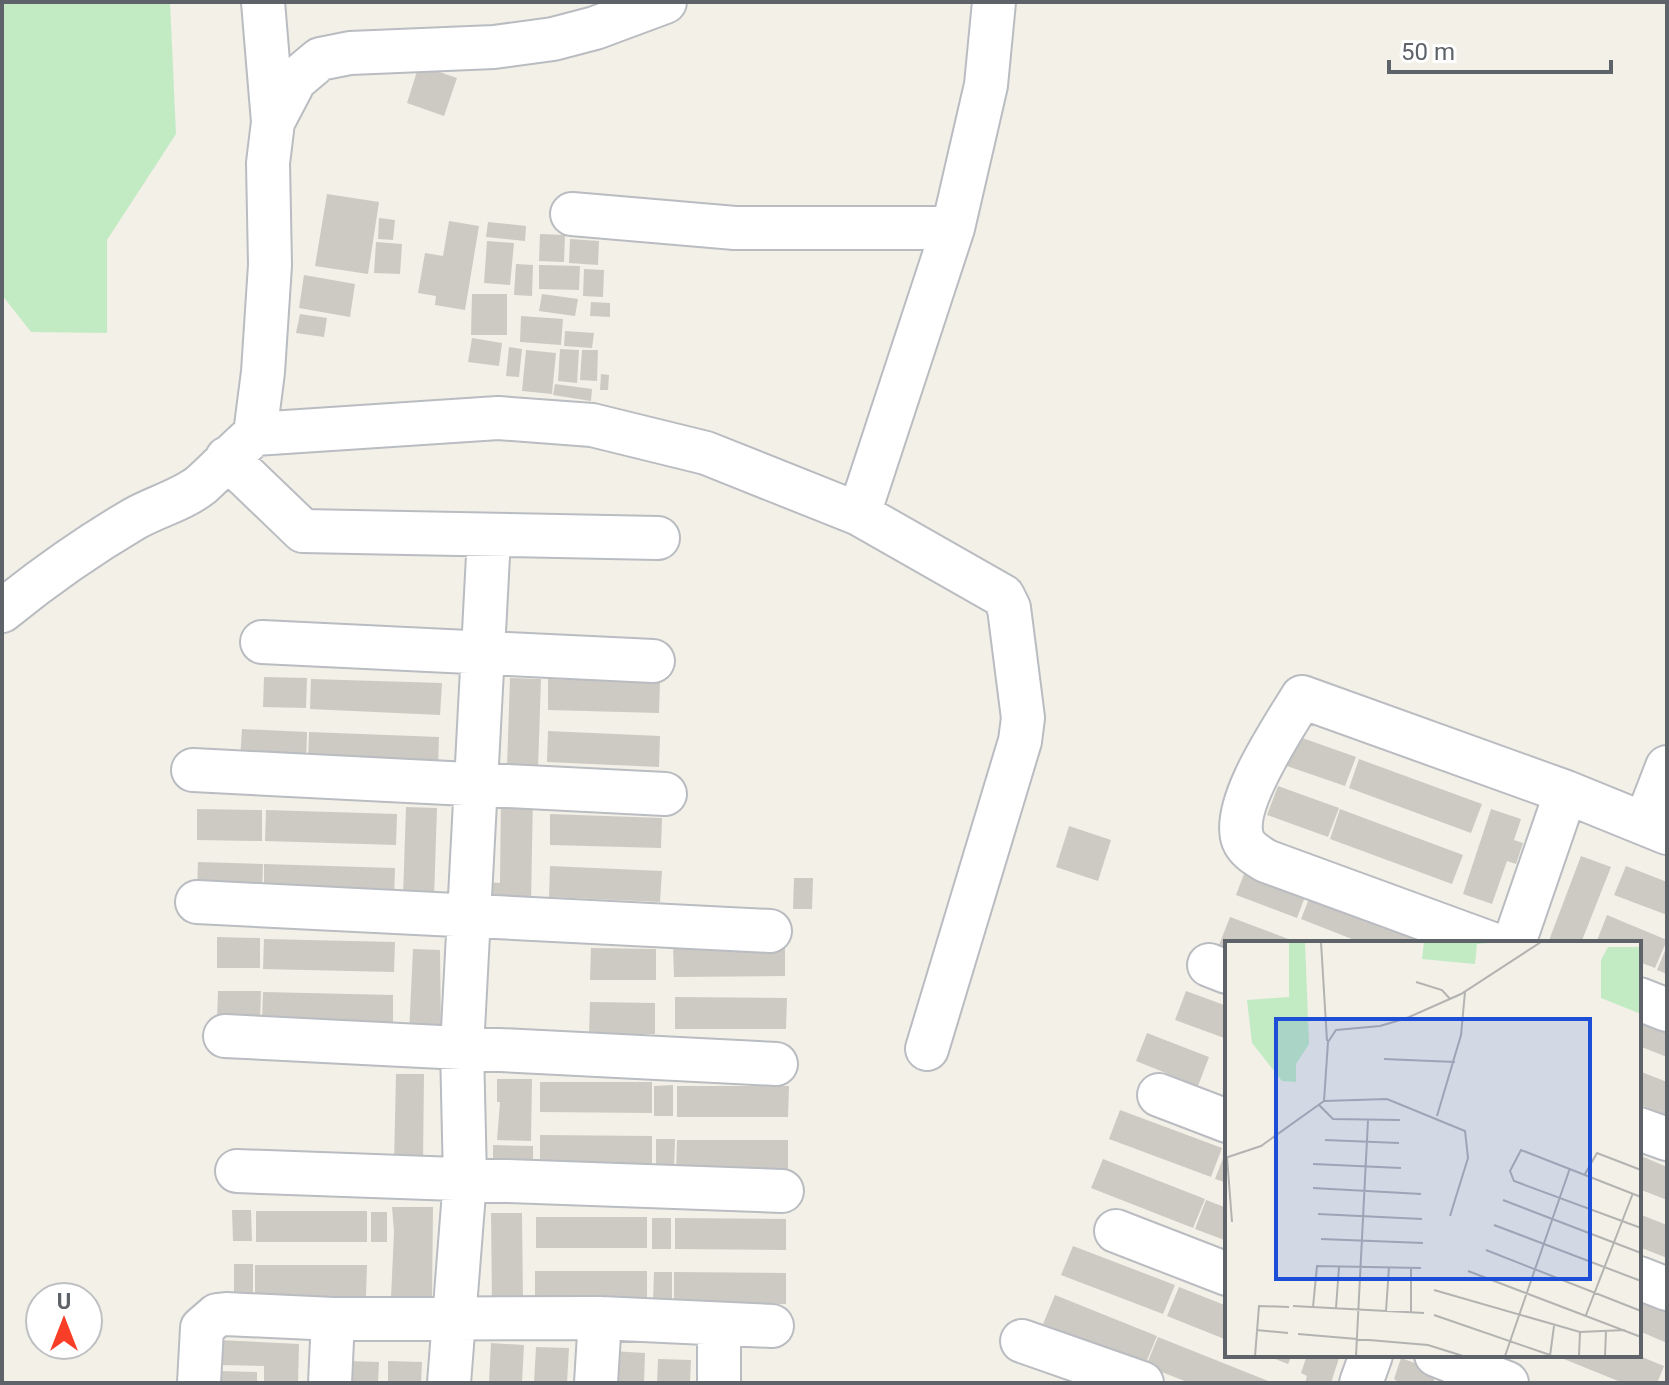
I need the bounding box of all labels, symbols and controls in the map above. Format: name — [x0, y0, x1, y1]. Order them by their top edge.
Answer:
scale bar — [1389, 24, 1611, 74]
text: 50 m — [1401, 38, 1455, 66]
inset map — [1225, 941, 1641, 1357]
north arrow — [24, 1281, 104, 1361]
text: U — [57, 1289, 71, 1314]

